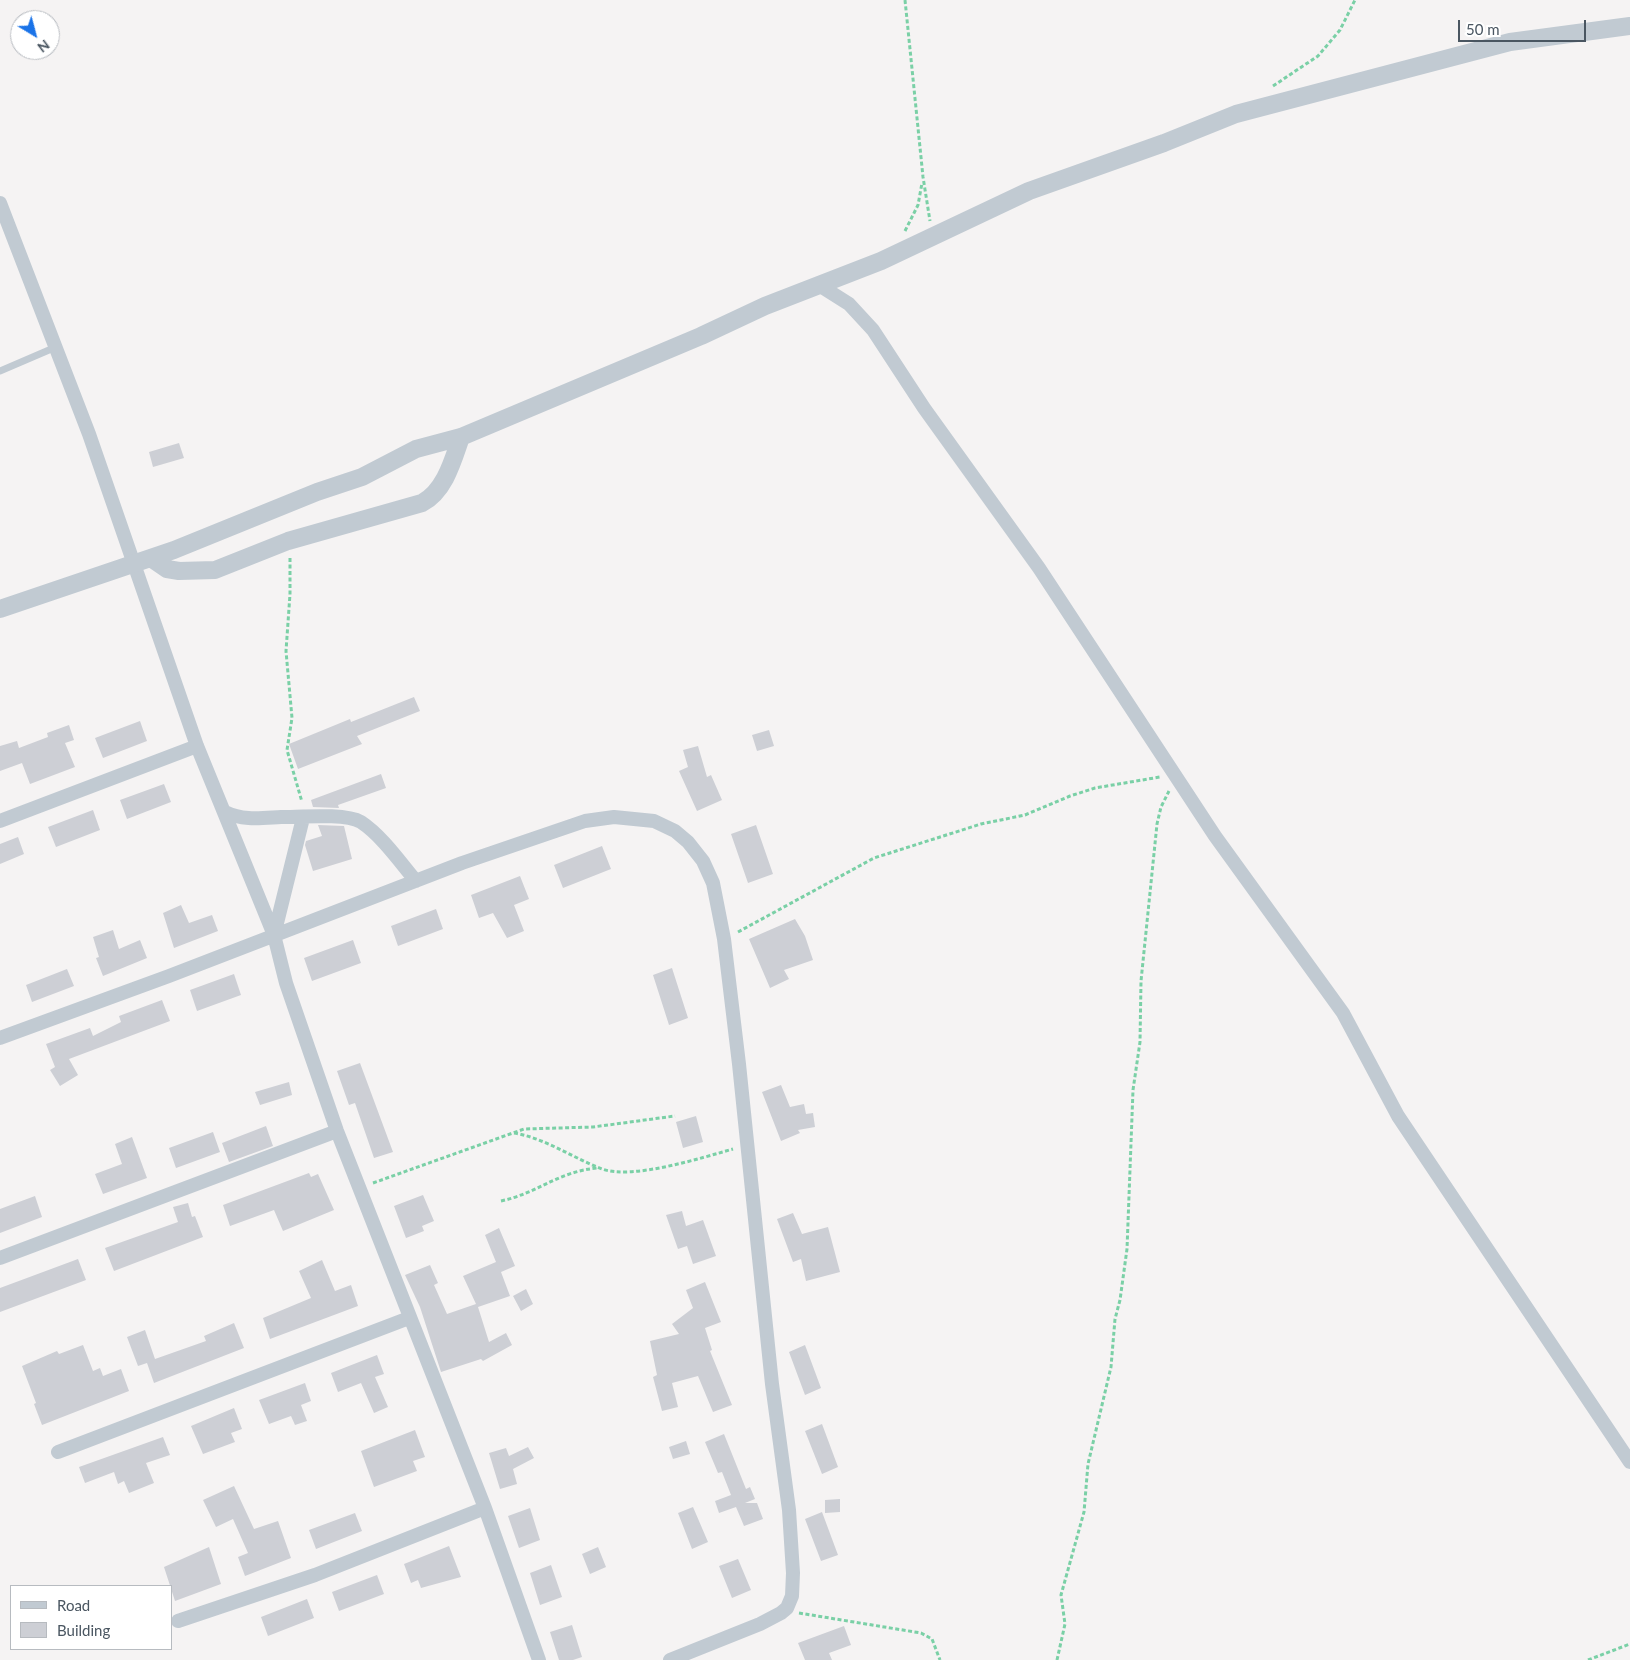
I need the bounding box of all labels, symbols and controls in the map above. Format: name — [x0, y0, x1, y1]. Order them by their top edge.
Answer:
north arrow — [10, 10, 60, 60]
scale bar — [1460, 10, 1588, 42]
text: 50 m — [1466, 20, 1500, 38]
text: N — [34, 37, 53, 57]
legend — [10, 1585, 172, 1650]
text: Road — [57, 1596, 90, 1614]
text: Building — [57, 1621, 110, 1639]

